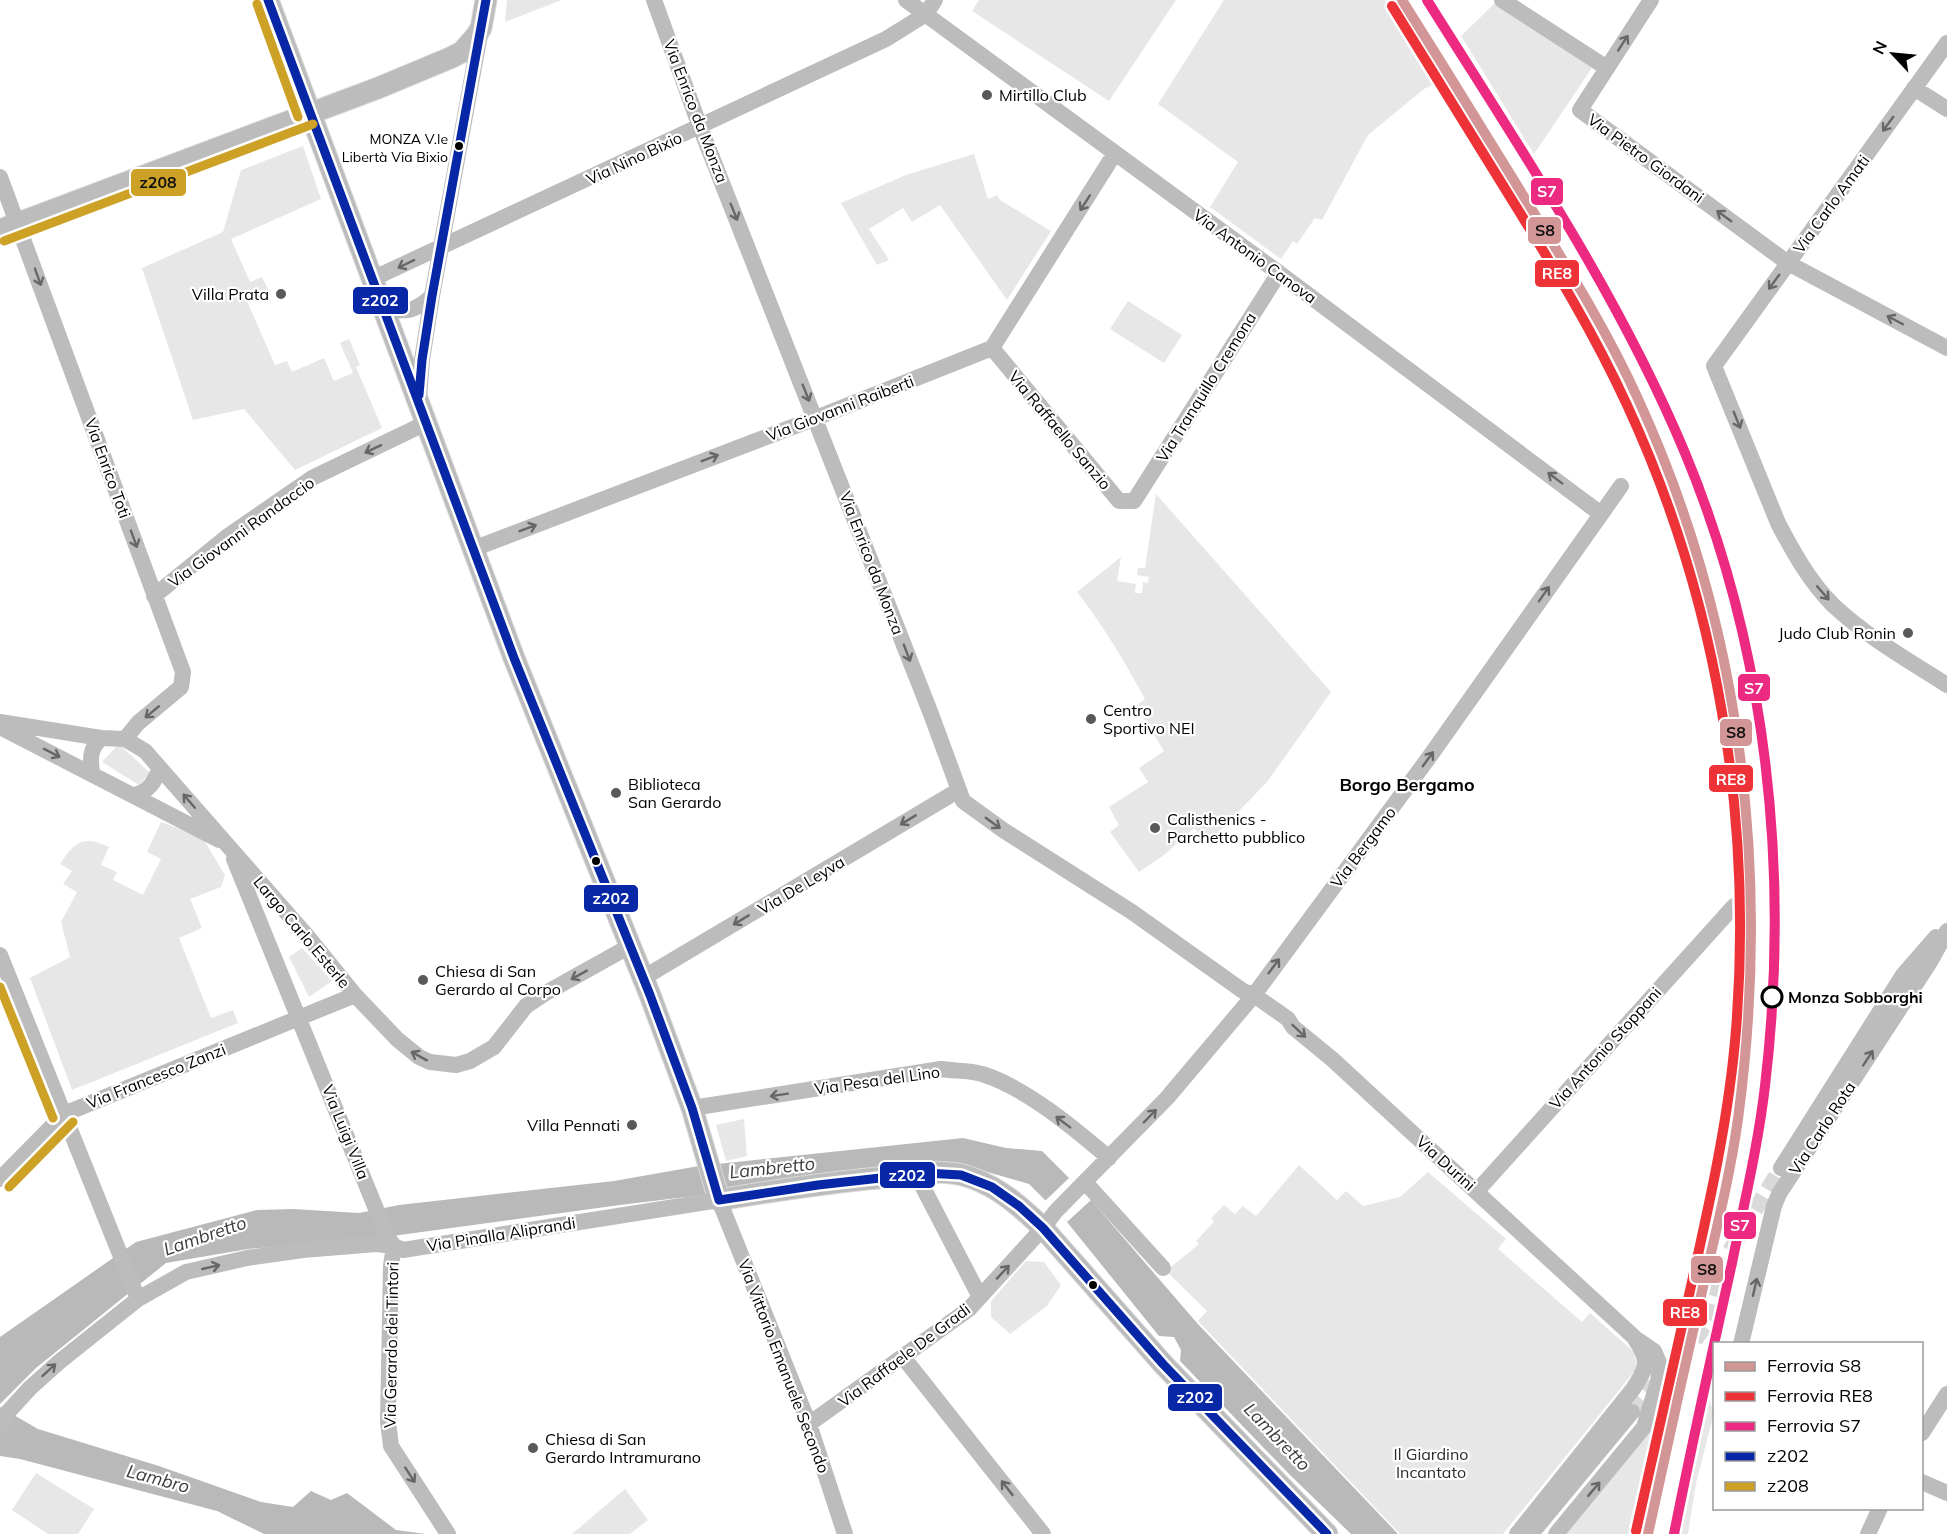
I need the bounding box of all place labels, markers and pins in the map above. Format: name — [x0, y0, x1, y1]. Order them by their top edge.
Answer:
place label: Mirtillo Club — [999, 85, 1087, 105]
marker: Mirtillo Club — [980, 88, 994, 102]
place label: MONZA V.le Libertà Via Bixio — [342, 130, 448, 166]
marker: MONZA V.le Libertà Via Bixio — [453, 140, 465, 152]
place label: Villa Prata — [192, 284, 269, 304]
marker: Villa Prata — [274, 287, 288, 301]
place label: Judo Club Ronin — [1778, 623, 1896, 643]
marker: Judo Club Ronin — [1901, 626, 1915, 640]
place label: Centro Sportivo NEI — [1103, 700, 1195, 738]
marker: Centro Sportivo NEI — [1084, 712, 1098, 726]
place label: Biblioteca San Gerardo — [628, 774, 721, 812]
marker: Biblioteca San Gerardo — [609, 786, 623, 800]
place label: Calisthenics - Parchetto pubblico — [1167, 809, 1305, 847]
marker: Calisthenics - Parchetto pubblico — [1148, 821, 1162, 835]
unlabelled marker — [590, 855, 602, 867]
place label: Chiesa di San Gerardo al Corpo — [435, 961, 561, 999]
marker: Chiesa di San Gerardo al Corpo — [416, 973, 430, 987]
marker: Monza Sobborghi — [1761, 986, 1783, 1008]
place label: Monza Sobborghi — [1788, 987, 1923, 1007]
place label: Villa Pennati — [527, 1115, 620, 1135]
marker: Villa Pennati — [625, 1118, 639, 1132]
unlabelled marker — [1087, 1279, 1099, 1291]
place label: Chiesa di San Gerardo Intramurano — [545, 1429, 701, 1467]
marker: Chiesa di San Gerardo Intramurano — [526, 1441, 540, 1455]

